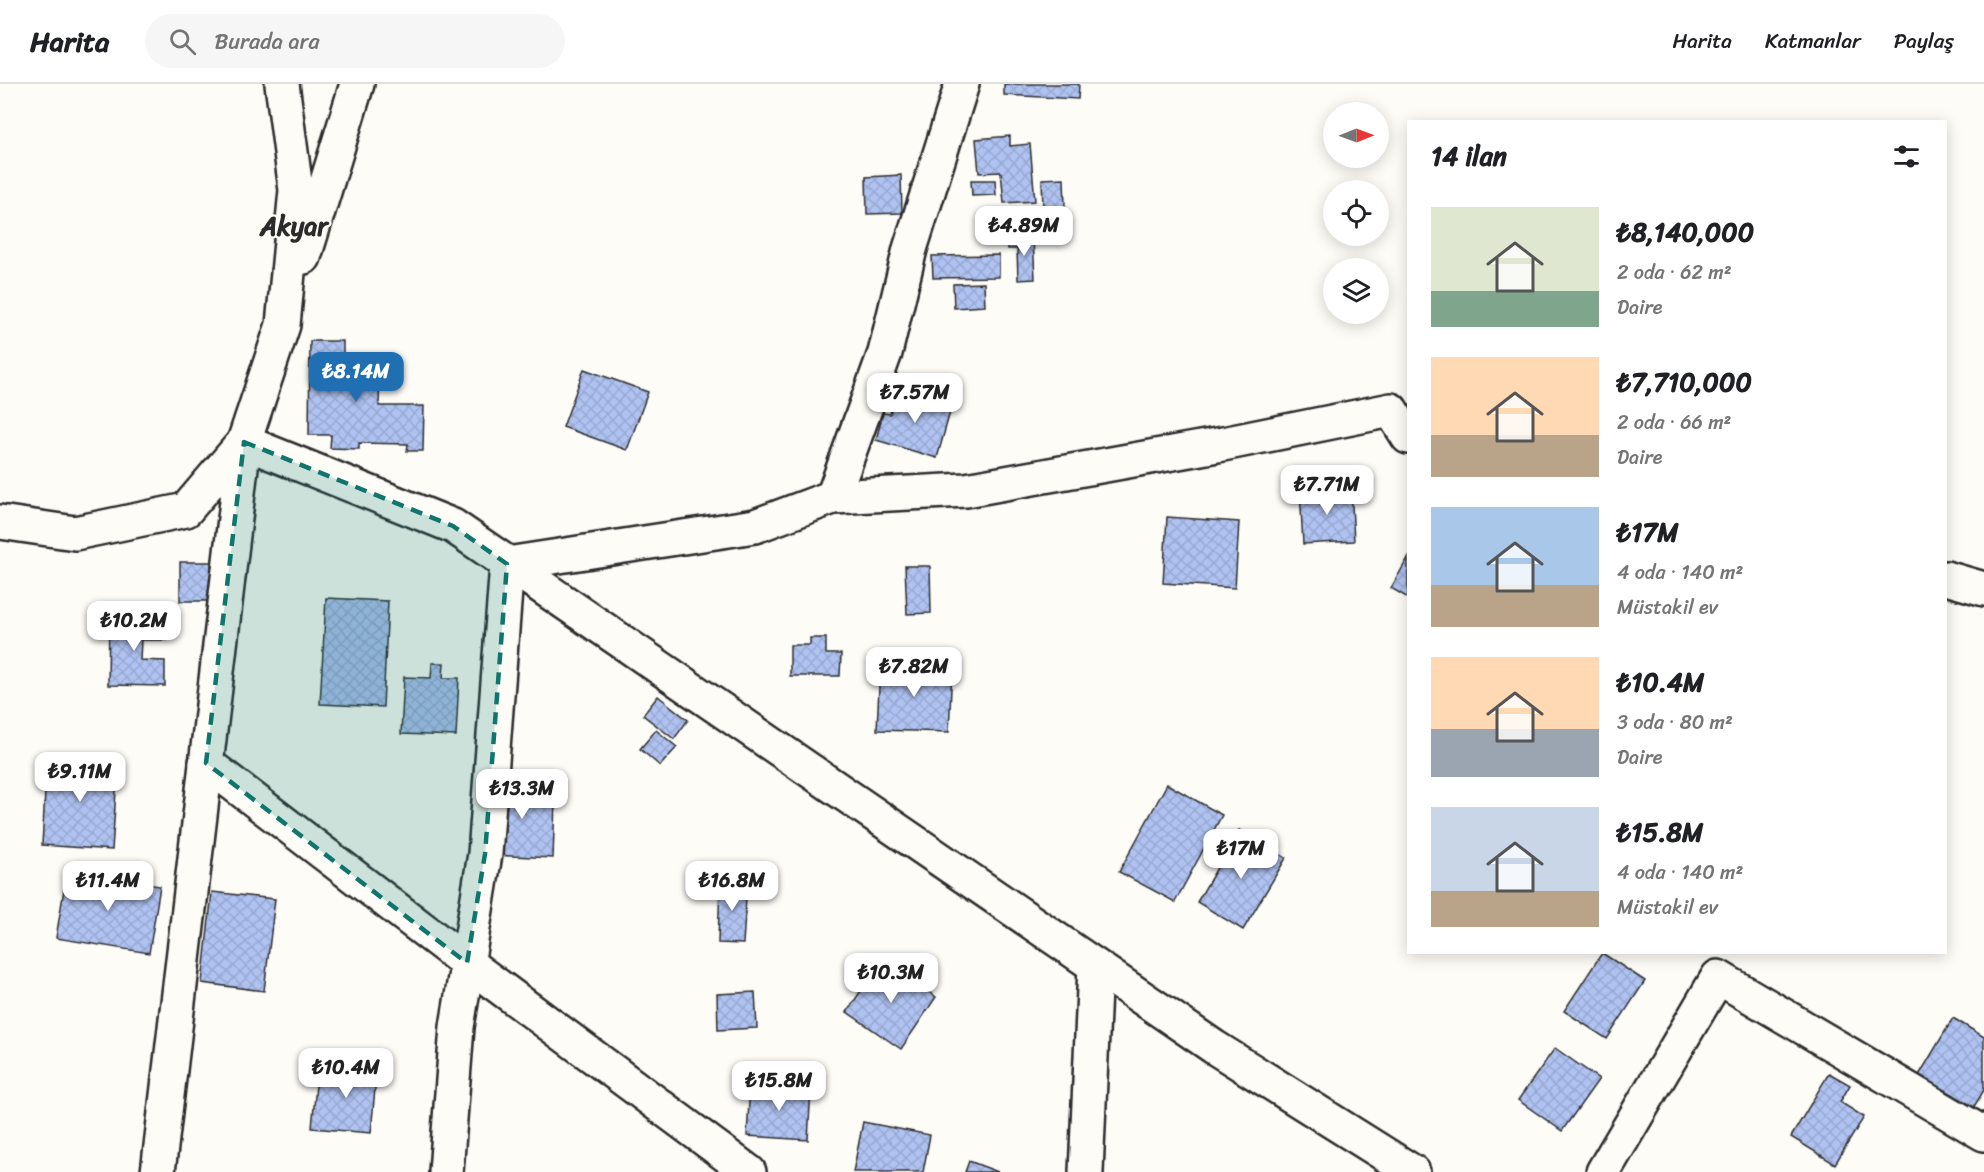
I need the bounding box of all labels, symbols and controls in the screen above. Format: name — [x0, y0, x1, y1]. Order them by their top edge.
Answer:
search box — [145, 14, 565, 68]
text: Harita — [30, 17, 109, 66]
text: Burada ara — [214, 22, 320, 61]
text: Harita — [1672, 22, 1732, 60]
text: Katmanlar — [1765, 22, 1861, 60]
text: Paylaş — [1894, 22, 1954, 60]
icon: search — [166, 25, 199, 58]
north arrow — [1323, 102, 1389, 168]
map controls — [1323, 102, 1389, 324]
text: 14 ilan — [1431, 133, 1507, 179]
icon: filters — [1890, 140, 1923, 173]
button: locate — [1323, 180, 1389, 246]
district label: Akyar — [259, 203, 330, 249]
pin: ₺4.89M — [975, 206, 1073, 257]
text: ₺4.89M — [989, 208, 1059, 243]
text: ₺8,140,000 — [1617, 209, 1754, 255]
icon: home — [1479, 231, 1551, 303]
text: 2 oda · 62 m² — [1617, 255, 1732, 290]
button: layers — [1323, 258, 1389, 324]
text: Daire — [1617, 290, 1662, 325]
pin: ₺8.14M — [307, 352, 405, 403]
text: ₺8.14M — [323, 354, 389, 389]
text: ₺7,710,000 — [1617, 359, 1752, 405]
pin: ₺7.57M — [866, 373, 964, 424]
text: ₺7.57M — [881, 375, 949, 410]
icon: home — [1479, 381, 1551, 453]
text: 2 oda · 66 m² — [1617, 405, 1731, 440]
text: Daire — [1617, 440, 1662, 475]
pin: ₺7.71M — [1278, 465, 1376, 516]
text: ₺7.71M — [1295, 467, 1359, 502]
text: ₺17M — [1617, 509, 1679, 555]
icon: home — [1479, 531, 1551, 603]
text: 4 oda · 140 m² — [1617, 555, 1743, 590]
text: Müstakil ev — [1617, 590, 1718, 625]
pin: ₺10.2M — [85, 601, 183, 652]
text: ₺10.2M — [101, 603, 167, 638]
pin: ₺7.82M — [865, 647, 963, 698]
text: ₺7.82M — [880, 649, 948, 684]
text: ₺10.4M — [1617, 659, 1704, 705]
icon: home — [1479, 681, 1551, 753]
text: 3 oda · 80 m² — [1617, 705, 1733, 740]
text: Daire — [1617, 740, 1662, 775]
pin: ₺9.11M — [31, 752, 129, 803]
text: ₺9.11M — [49, 754, 111, 789]
pin: ₺13.3M — [473, 769, 571, 820]
text: ₺13.3M — [490, 771, 554, 806]
text: ₺15.8M — [1617, 809, 1703, 855]
pin: ₺17M — [1205, 829, 1277, 880]
text: ₺17M — [1217, 831, 1265, 866]
icon: home — [1479, 831, 1551, 903]
text: 4 oda · 140 m² — [1617, 855, 1743, 890]
pin: ₺11.4M — [59, 861, 157, 912]
pin: ₺16.8M — [683, 861, 781, 912]
text: ₺11.4M — [76, 863, 140, 898]
text: ₺16.8M — [699, 863, 765, 898]
text: Müstakil ev — [1617, 890, 1718, 925]
pin: ₺10.3M — [842, 953, 940, 1004]
text: ₺10.3M — [858, 955, 924, 990]
pin: ₺10.4M — [297, 1048, 395, 1099]
text: ₺10.4M — [312, 1050, 380, 1085]
pin: ₺15.8M — [730, 1061, 828, 1112]
text: ₺15.8M — [746, 1063, 812, 1098]

